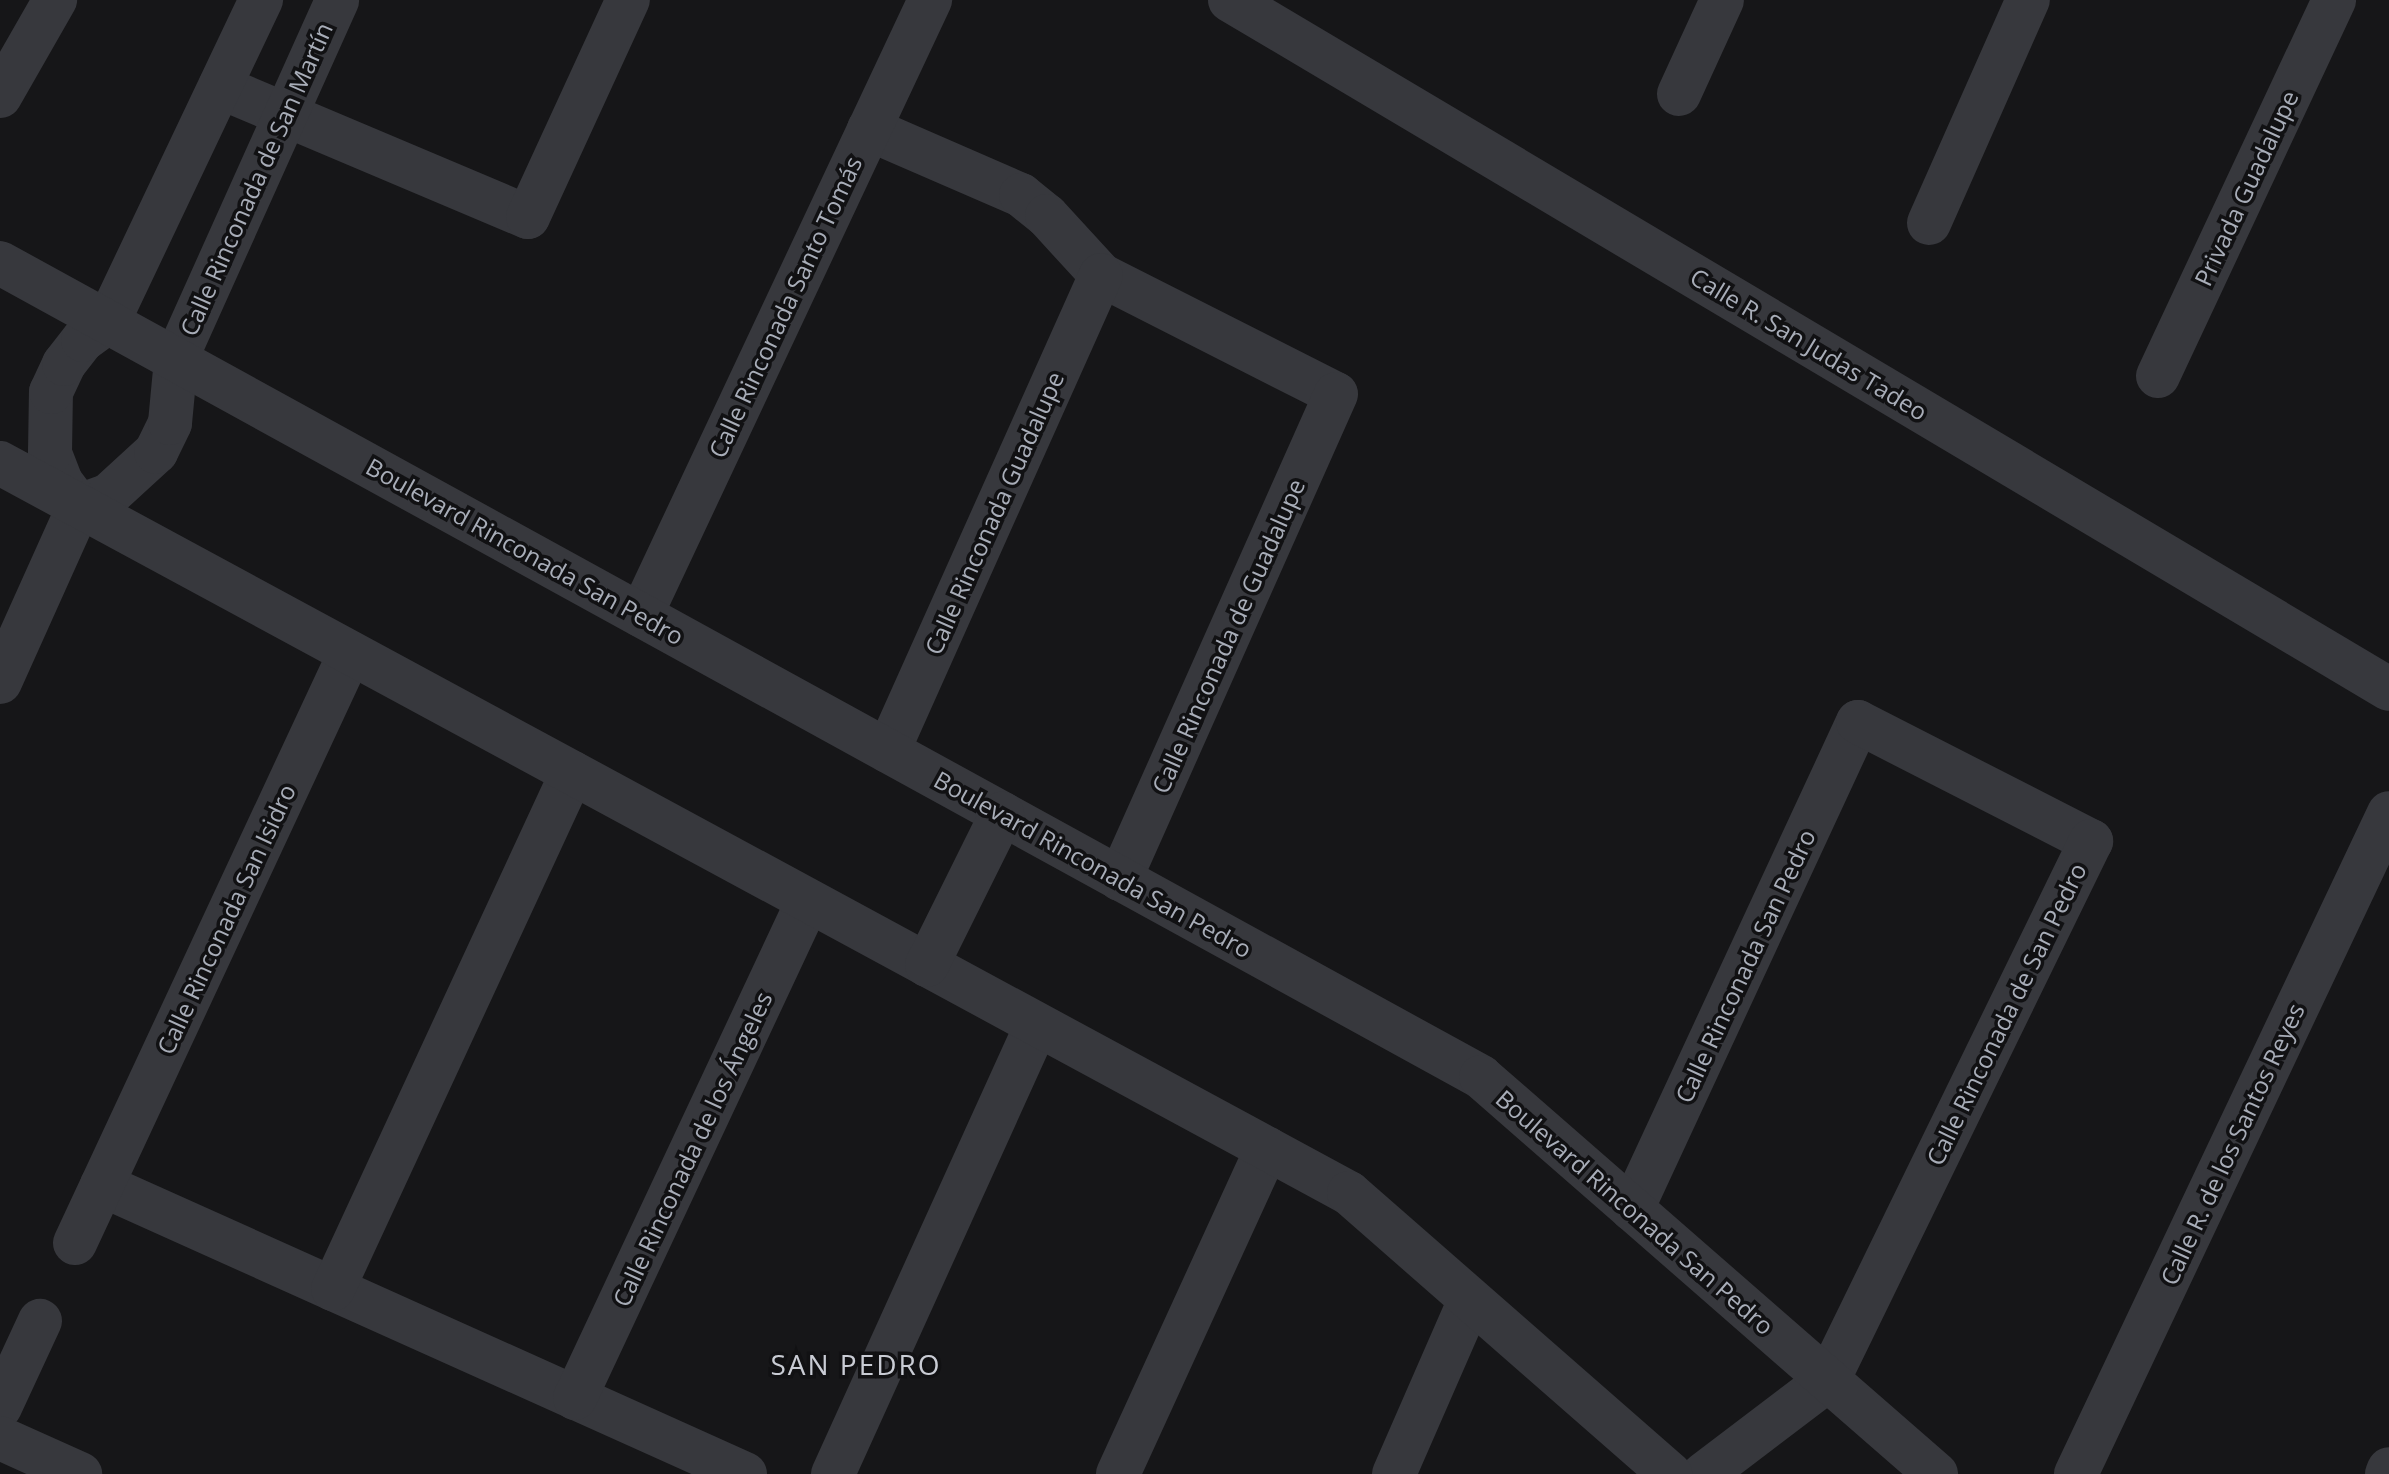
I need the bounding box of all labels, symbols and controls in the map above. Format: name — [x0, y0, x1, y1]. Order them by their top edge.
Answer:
street label: Calle Rinconada de San Martín — [174, 18, 338, 340]
street label: Privada Guadalupe — [2188, 86, 2304, 290]
street label: Calle Rinconada Santo Tomás — [702, 152, 868, 462]
street label: Calle R. San Judas Tadeo — [1685, 262, 1933, 426]
street label: Calle Rinconada Guadalupe — [918, 367, 1070, 659]
street label: Boulevard Rinconada San Pedro — [361, 452, 689, 650]
street label: Calle Rinconada de Guadalupe — [1146, 474, 1310, 798]
street label: Boulevard Rinconada San Pedro — [929, 765, 1257, 963]
street label: Calle Rinconada San Isidro — [151, 779, 301, 1059]
street label: Calle Rinconada San Pedro — [1669, 825, 1821, 1107]
street label: Calle Rinconada de San Pedro — [1920, 858, 2092, 1170]
street label: Calle Rinconada de los Ángeles — [606, 987, 778, 1311]
street label: Calle R. de los Santos Reyes — [2154, 999, 2310, 1289]
street label: Boulevard Rinconada San Pedro — [1490, 1084, 1780, 1340]
district label: SAN PEDRO — [770, 1347, 942, 1381]

